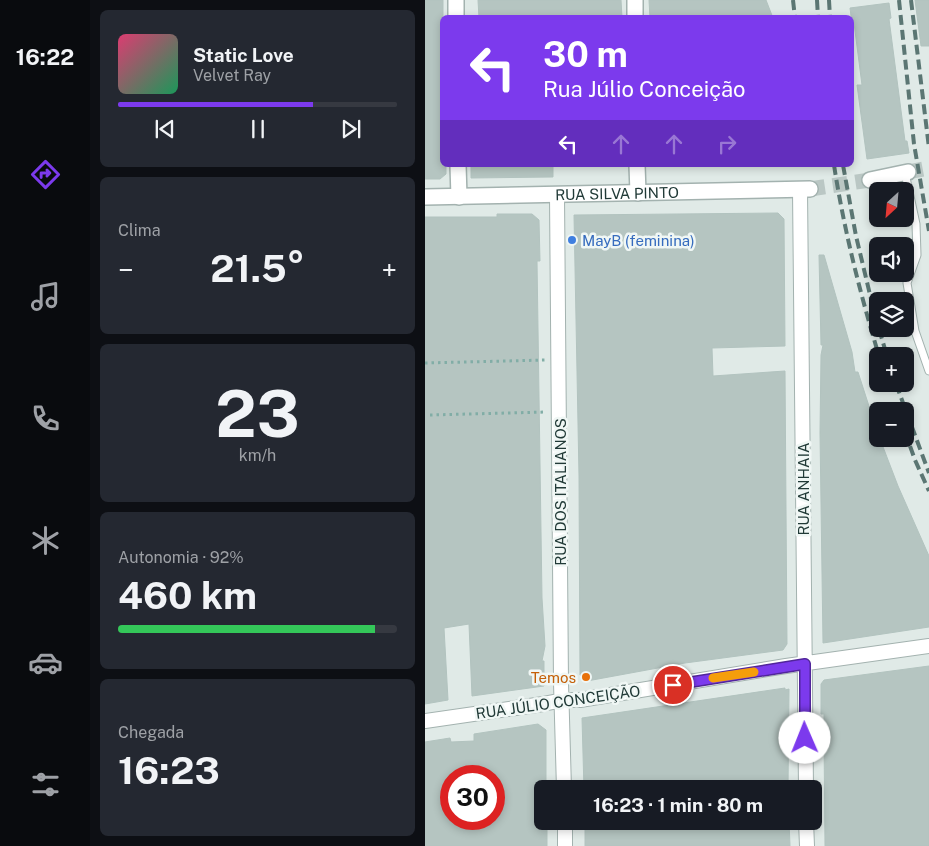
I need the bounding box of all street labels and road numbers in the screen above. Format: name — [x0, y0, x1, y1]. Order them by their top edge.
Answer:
street label: RUA SILVA PINTO — [555, 183, 679, 203]
street label: RUA DOS ITALIANOS — [552, 418, 569, 566]
street label: RUA ANHAIA — [795, 442, 812, 536]
street label: RUA JÚLIO CONCEIÇÃO — [475, 681, 641, 722]

